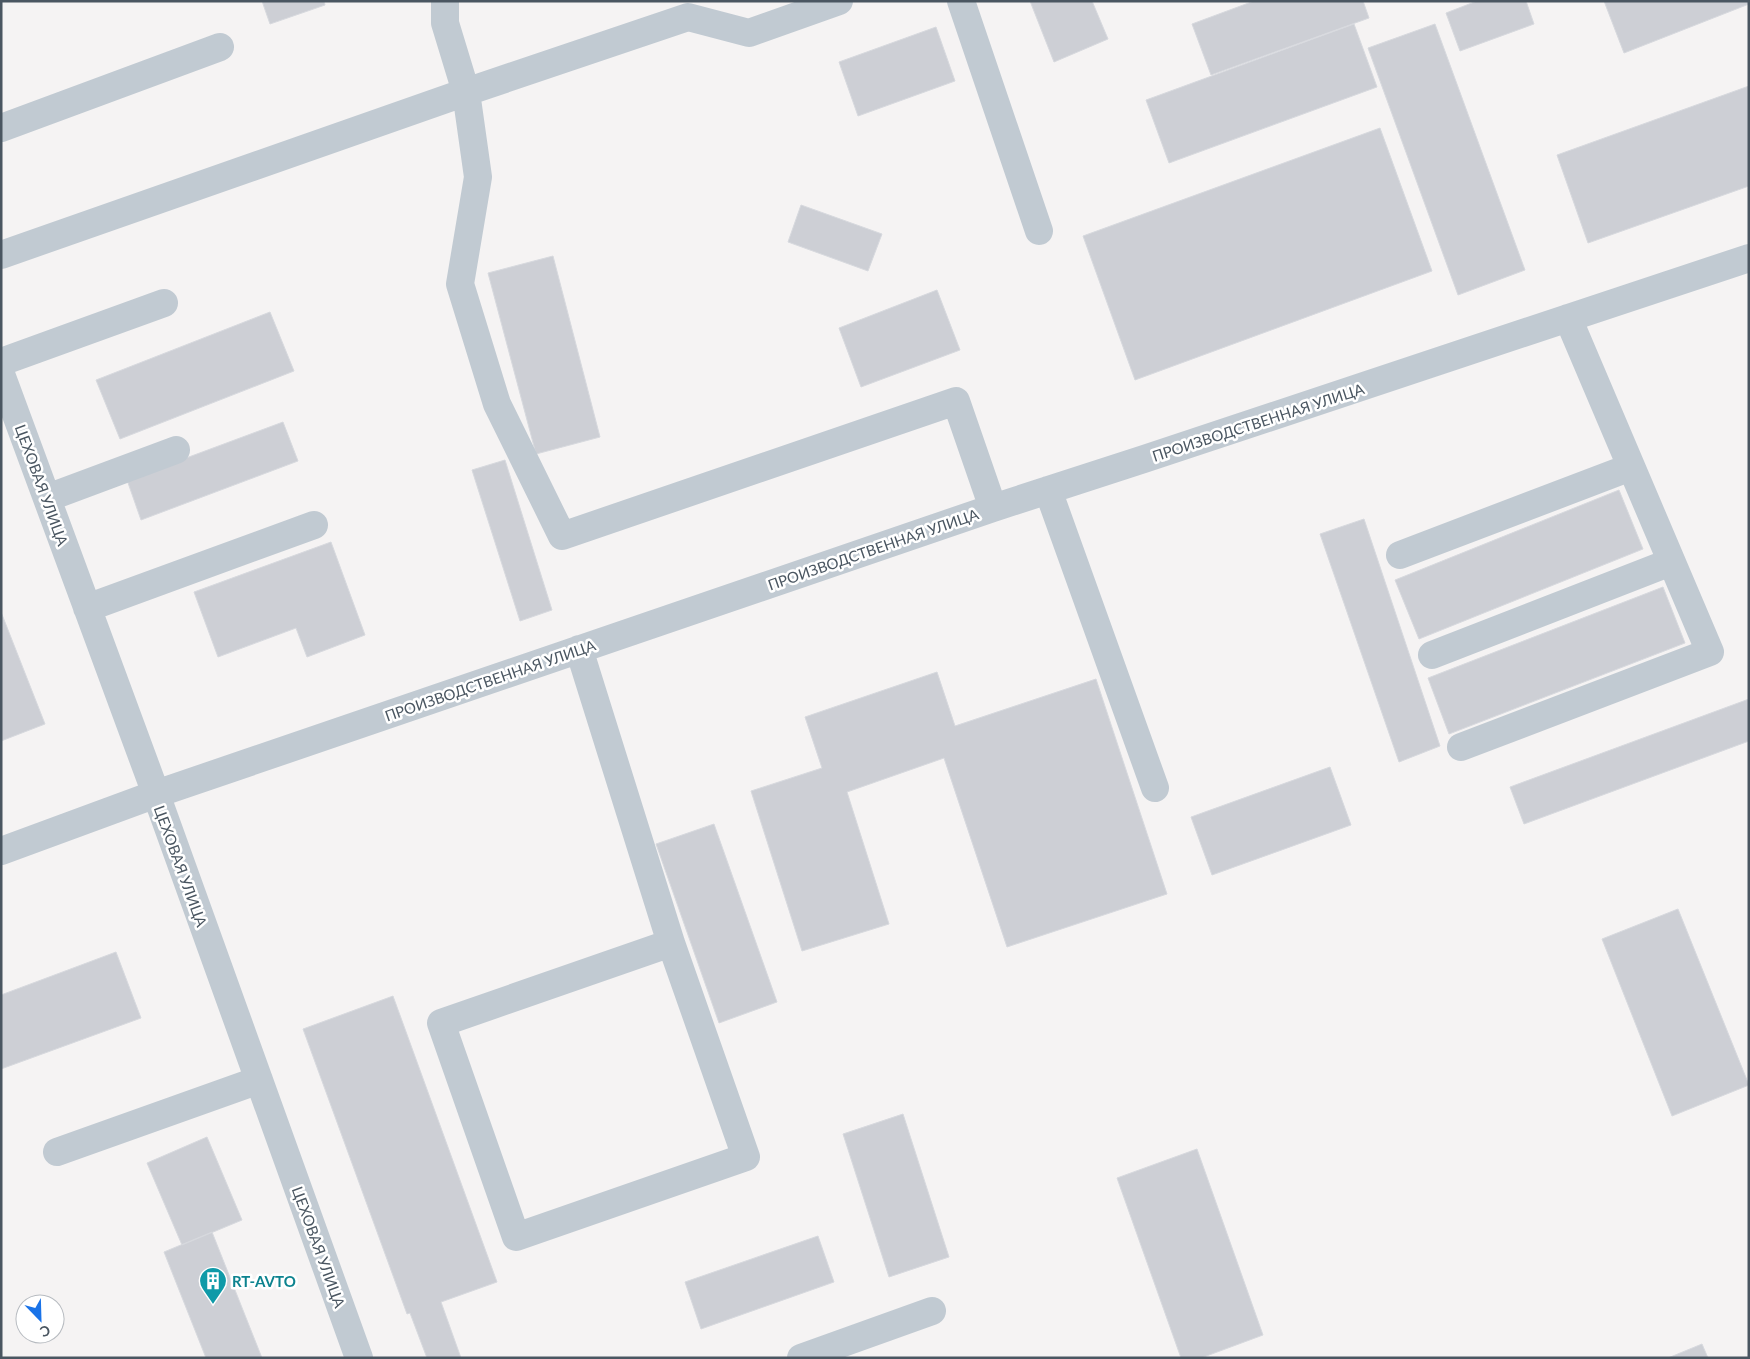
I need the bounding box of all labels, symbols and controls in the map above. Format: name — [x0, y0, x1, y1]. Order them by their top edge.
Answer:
street label: ПРОИЗВОДСТВЕННАЯ УЛИЦА — [1150, 379, 1367, 465]
street label: ЦЕХОВАЯ УЛИЦА — [12, 422, 73, 549]
street label: ПРОИЗВОДСТВЕННАЯ УЛИЦА — [765, 504, 982, 594]
street label: ПРОИЗВОДСТВЕННАЯ УЛИЦА — [382, 635, 599, 725]
street label: ЦЕХОВАЯ УЛИЦА — [151, 803, 212, 930]
street label: ЦЕХОВАЯ УЛИЦА — [289, 1184, 350, 1311]
building icon: RT-AVTO — [198, 1266, 228, 1305]
place label: RT-AVTO — [232, 1272, 296, 1290]
north arrow — [15, 1294, 65, 1344]
text: С — [37, 1322, 53, 1341]

